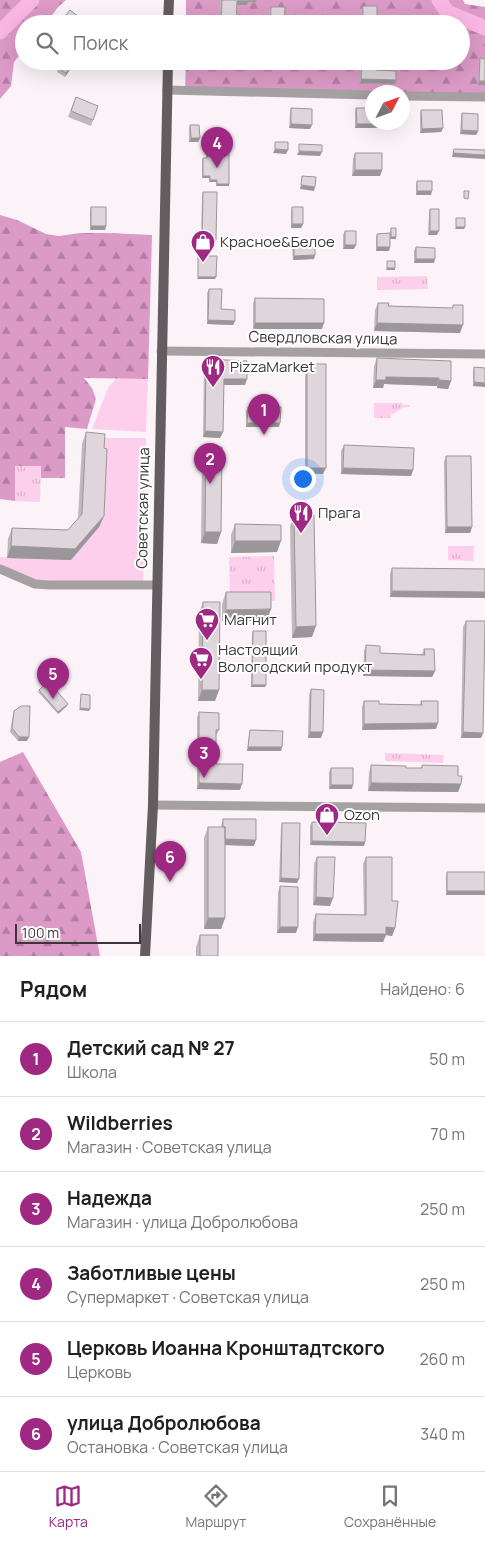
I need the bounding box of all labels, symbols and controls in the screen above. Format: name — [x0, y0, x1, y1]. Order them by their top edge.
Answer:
search box — [15, 15, 470, 70]
icon: search — [33, 29, 61, 57]
text: Поиск — [73, 30, 128, 56]
north arrow — [365, 85, 410, 130]
pin: 4 — [201, 127, 233, 168]
shop icon: Красное&Белое — [190, 229, 216, 263]
place label: Красное&Белое — [220, 231, 335, 252]
street label: Свердловская улица — [249, 326, 398, 349]
restaurant icon: PizzaMarket — [200, 354, 226, 388]
place label: PizzaMarket — [230, 356, 315, 377]
pin: 1 — [248, 394, 280, 435]
pin: 2 — [194, 443, 226, 484]
street label: Советская улица — [131, 447, 154, 569]
your location — [290, 466, 316, 492]
restaurant icon: Прага — [288, 500, 314, 534]
place label: Прага — [318, 502, 361, 523]
supermarket icon: Магнит — [194, 607, 220, 641]
place label: Магнит — [224, 609, 277, 630]
place label: Настоящий Вологодский продукт — [218, 639, 373, 677]
supermarket icon: Настоящий Вологодский продукт — [188, 646, 214, 680]
pin: 5 — [37, 658, 69, 699]
pin: 3 — [188, 737, 220, 778]
shop icon: Ozon — [314, 802, 340, 836]
place label: Ozon — [344, 804, 380, 825]
pin: 6 — [154, 841, 186, 882]
scale bar — [15, 921, 141, 944]
text: 100 m — [22, 923, 59, 942]
text: Рядом — [20, 975, 87, 1003]
text: Найдено: 6 — [380, 978, 465, 1000]
text: Детский сад № 27 — [67, 1035, 235, 1061]
text: 1 — [32, 1048, 40, 1070]
text: 50 m — [429, 1048, 465, 1070]
text: Школа — [67, 1061, 117, 1083]
text: Wildberries — [67, 1110, 173, 1136]
text: 2 — [31, 1123, 41, 1145]
text: 70 m — [430, 1123, 465, 1145]
text: Магазин · Советская улица — [67, 1136, 272, 1158]
text: Надежда — [67, 1185, 152, 1211]
text: 3 — [31, 1198, 41, 1220]
text: 250 m — [420, 1198, 465, 1220]
text: Магазин · улица Добролюбова — [67, 1211, 298, 1233]
text: Заботливые цены — [67, 1260, 236, 1286]
text: 4 — [31, 1273, 41, 1295]
text: 250 m — [420, 1273, 465, 1295]
text: Супермаркет · Советская улица — [67, 1286, 309, 1308]
text: Церковь Иоанна Кронштадтского — [67, 1335, 385, 1361]
text: 5 — [31, 1348, 41, 1370]
text: 260 m — [419, 1348, 465, 1370]
text: Церковь — [67, 1361, 132, 1383]
text: улица Добролюбова — [67, 1410, 261, 1436]
text: 6 — [31, 1423, 41, 1445]
text: 340 m — [420, 1423, 465, 1445]
text: Остановка · Советская улица — [67, 1436, 288, 1458]
tab: Карта — [49, 1482, 88, 1531]
tab: Маршрут — [185, 1482, 246, 1531]
tab: Сохранённые — [344, 1482, 436, 1531]

